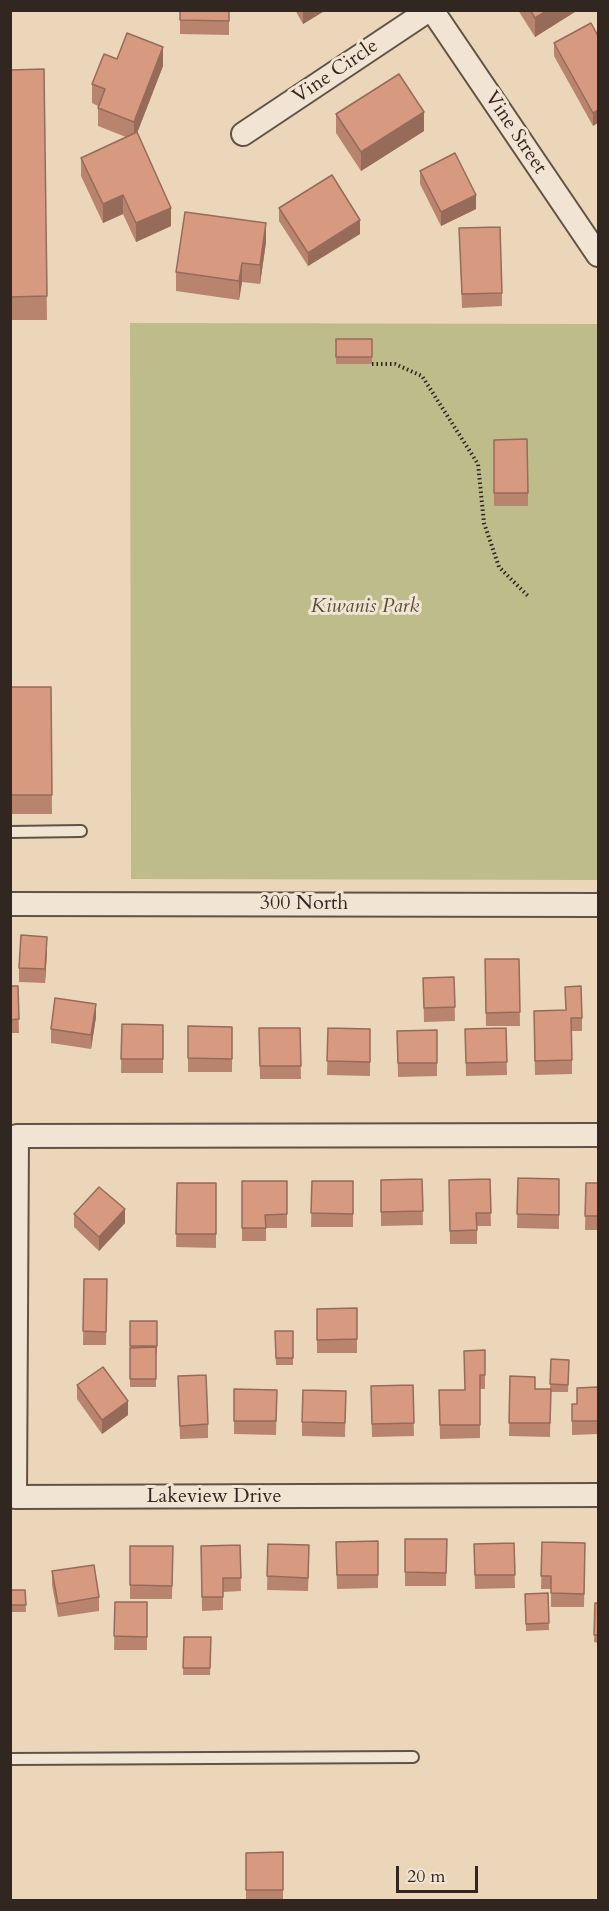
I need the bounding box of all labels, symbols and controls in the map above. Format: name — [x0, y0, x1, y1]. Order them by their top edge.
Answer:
street label: Vine Circle — [289, 35, 383, 109]
street label: Vine Street — [479, 87, 551, 179]
park label: Kiwanis Park — [311, 595, 419, 619]
street label: 300 North — [260, 892, 348, 916]
street label: Lakeview Drive — [146, 1485, 282, 1509]
scale bar — [399, 1854, 482, 1892]
text: 20 m — [407, 1864, 446, 1889]

